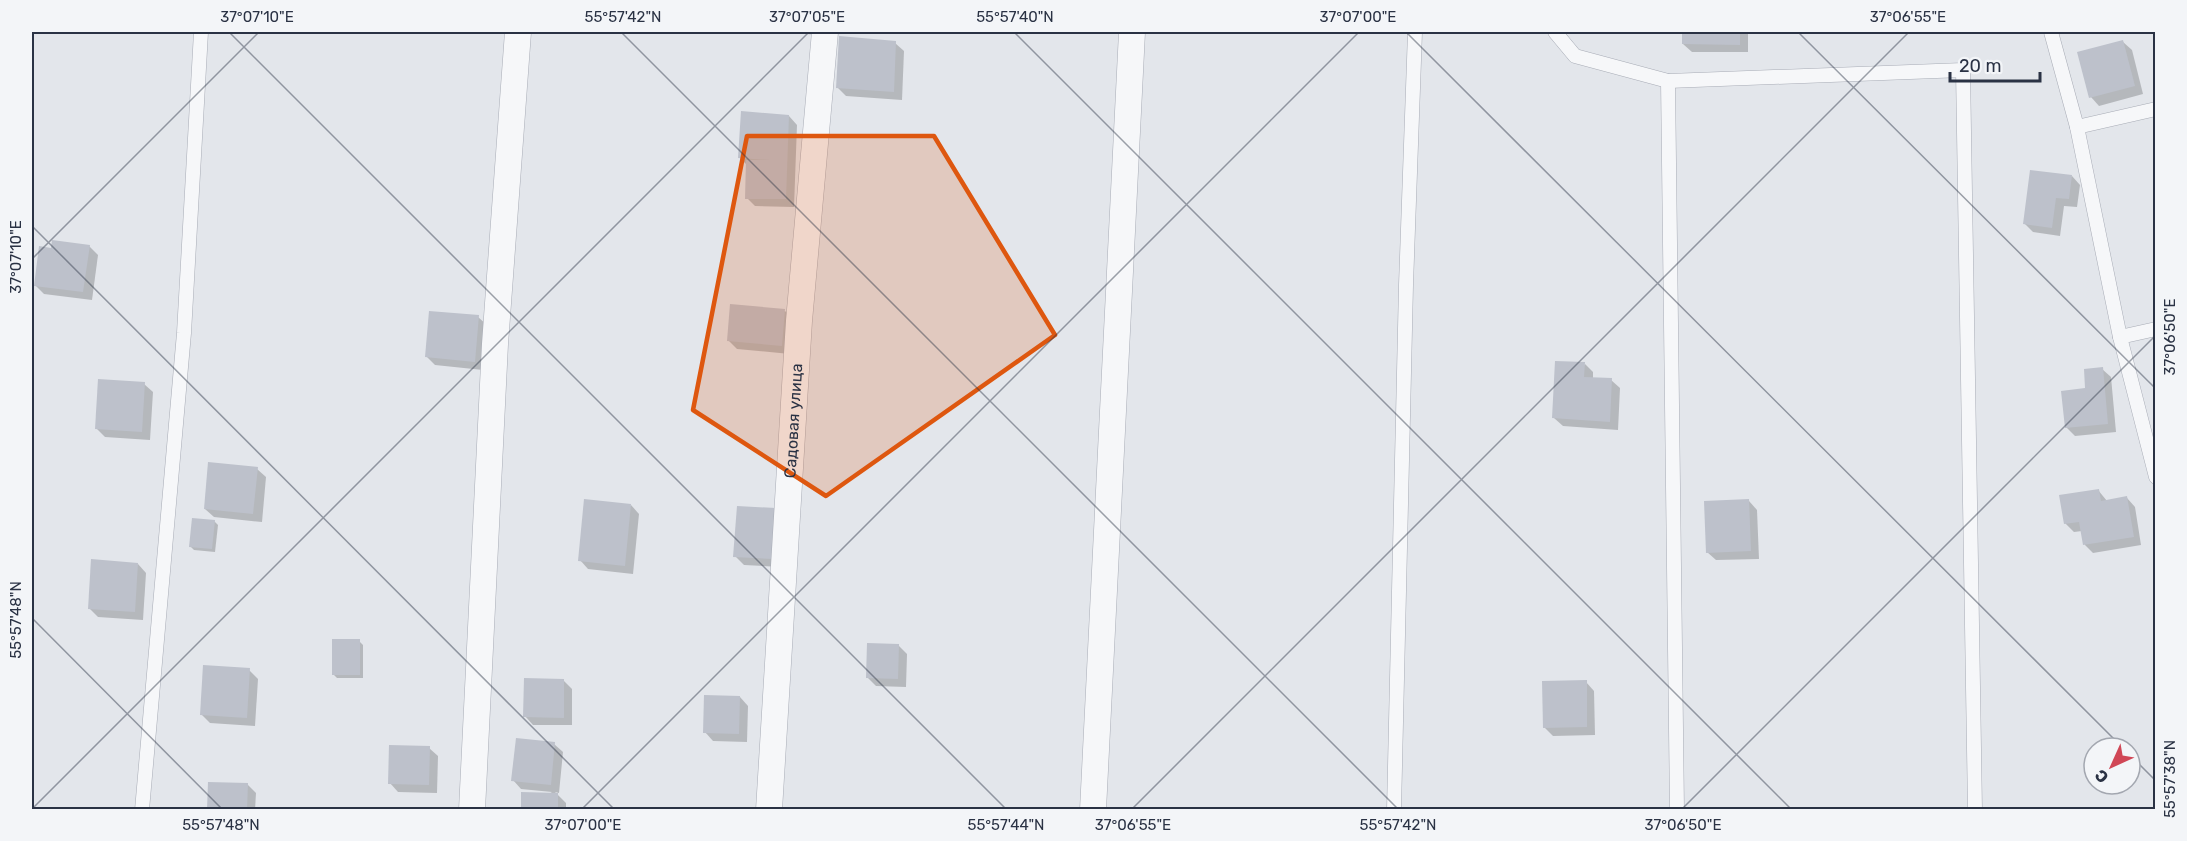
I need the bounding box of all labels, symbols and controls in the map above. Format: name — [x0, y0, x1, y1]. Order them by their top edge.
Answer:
text: 37°07'10"E — [220, 8, 294, 26]
text: 55°57'42"N — [585, 8, 661, 26]
text: 37°07'05"E — [769, 8, 845, 26]
text: 55°57'40"N — [976, 8, 1054, 26]
text: 37°07'00"E — [1320, 8, 1396, 26]
text: 37°06'55"E — [1870, 8, 1946, 26]
scale bar — [1950, 45, 2040, 83]
text: 20 m — [1959, 55, 2001, 77]
text: 37°07'10"E — [7, 220, 25, 294]
text: 37°06'50"E — [2161, 299, 2179, 375]
street label: Садовая улица — [780, 363, 806, 479]
text: 55°57'48"N — [7, 581, 25, 659]
north arrow — [2082, 736, 2142, 796]
text: 55°57'38"N — [2161, 740, 2179, 818]
text: С — [2091, 766, 2112, 787]
text: 55°57'48"N — [182, 816, 260, 834]
text: 37°07'00"E — [545, 816, 621, 834]
text: 55°57'44"N — [967, 816, 1045, 834]
text: 37°06'55"E — [1095, 816, 1171, 834]
text: 55°57'42"N — [1360, 816, 1436, 834]
text: 37°06'50"E — [1645, 816, 1721, 834]

